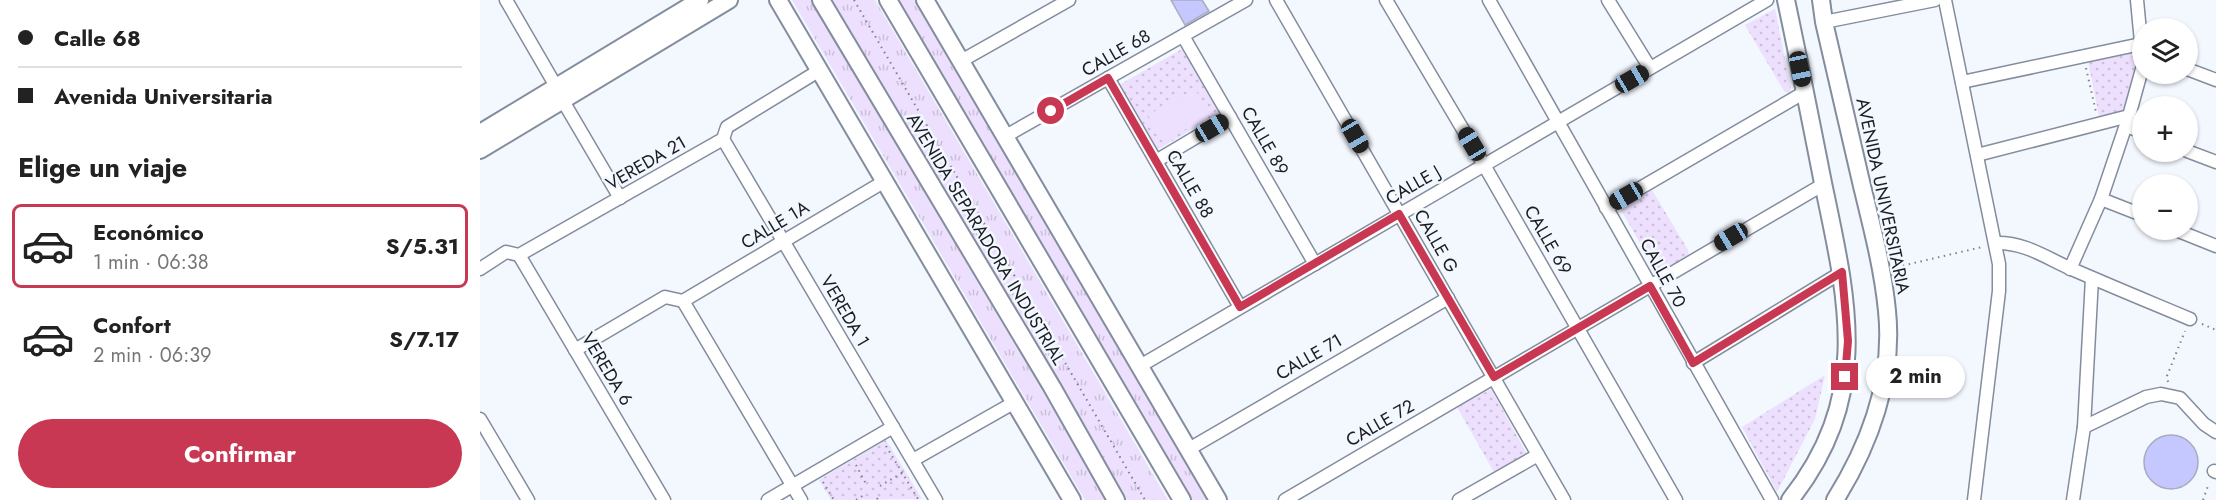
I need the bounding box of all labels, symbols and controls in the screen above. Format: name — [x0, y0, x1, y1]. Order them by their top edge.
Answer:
map controls — [2132, 18, 2198, 240]
button: layers — [2132, 18, 2198, 84]
text: Calle 68 — [54, 22, 141, 54]
street label: CALLE 68 — [1077, 23, 1155, 83]
car — [1787, 50, 1813, 88]
car — [1612, 62, 1652, 96]
text: Avenida Universitaria — [54, 80, 273, 112]
street label: AVENIDA UNIVERSITARIA — [1850, 96, 1917, 297]
button: + — [2132, 96, 2198, 162]
route start — [1037, 97, 1064, 124]
street label: CALLE 89 — [1235, 102, 1295, 180]
street label: AVENIDA SEPARADORA INDUSTRIAL — [900, 108, 1072, 370]
car — [1192, 111, 1232, 145]
car — [1338, 116, 1372, 156]
car — [1455, 124, 1489, 164]
street label: VEREDA 21 — [601, 129, 691, 197]
street label: CALLE 88 — [1160, 145, 1220, 223]
text: Elige un viaje — [18, 148, 187, 187]
street label: CALLE J — [1381, 159, 1445, 211]
button: − — [2132, 174, 2198, 240]
car — [1606, 179, 1646, 213]
street label: CALLE 1A — [736, 194, 814, 256]
street label: CALLE 69 — [1518, 201, 1578, 279]
street label: CALLE G — [1407, 204, 1465, 278]
text: Económico — [93, 216, 204, 248]
icon: car — [21, 219, 75, 273]
car — [1711, 220, 1751, 254]
text: S/5.31 — [386, 230, 459, 262]
street label: CALLE 70 — [1633, 234, 1693, 313]
text: 1 min · 06:38 — [93, 248, 209, 277]
street label: VEREDA 1 — [814, 270, 876, 352]
text: Confort — [93, 309, 171, 341]
icon: car — [21, 312, 75, 366]
text: S/7.17 — [389, 323, 459, 355]
street label: CALLE 71 — [1271, 327, 1347, 387]
street label: VEREDA 6 — [575, 328, 639, 410]
text: 2 min · 06:39 — [93, 341, 212, 370]
callout: 2 min — [1866, 356, 1965, 398]
text: 2 min — [1889, 362, 1942, 391]
route end — [1831, 363, 1858, 390]
street label: CALLE 72 — [1341, 393, 1419, 453]
button: Confirmar — [18, 419, 462, 488]

